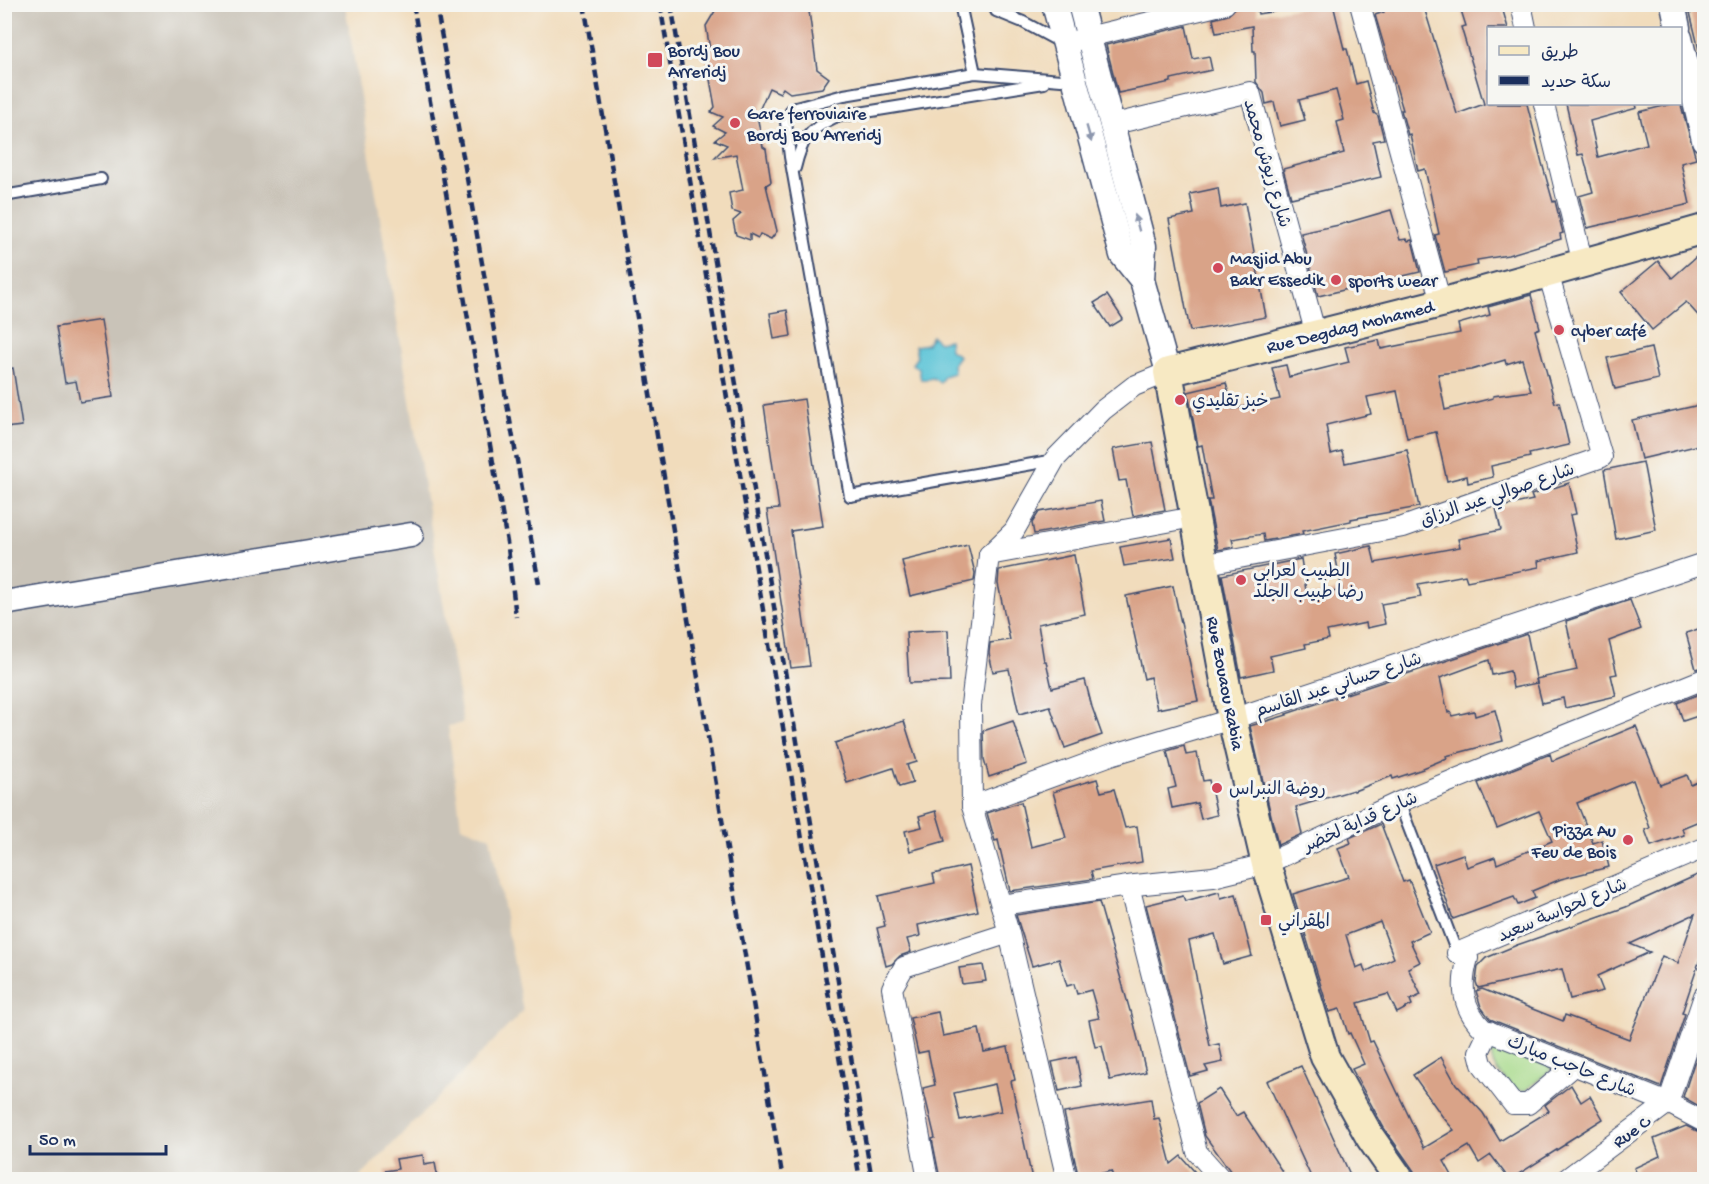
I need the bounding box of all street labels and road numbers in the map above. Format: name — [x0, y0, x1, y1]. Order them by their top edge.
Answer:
street label: شارع زيوش محمد — [1237, 97, 1294, 230]
street label: Rue Degdag Mohamed — [1265, 297, 1438, 359]
street label: شارع صوالي عبد الرزاق — [1418, 460, 1579, 535]
street label: Rue Zouaou Rabia — [1200, 615, 1247, 753]
street label: شارع حساني عبد القاسم — [1253, 649, 1426, 726]
street label: شارع قداية لخضر — [1299, 789, 1422, 859]
street label: شارع لحواسة سعيد — [1495, 875, 1631, 948]
street label: شارع حاجب مبارك — [1504, 1032, 1638, 1103]
street label: Rue C — [1610, 1112, 1656, 1154]

